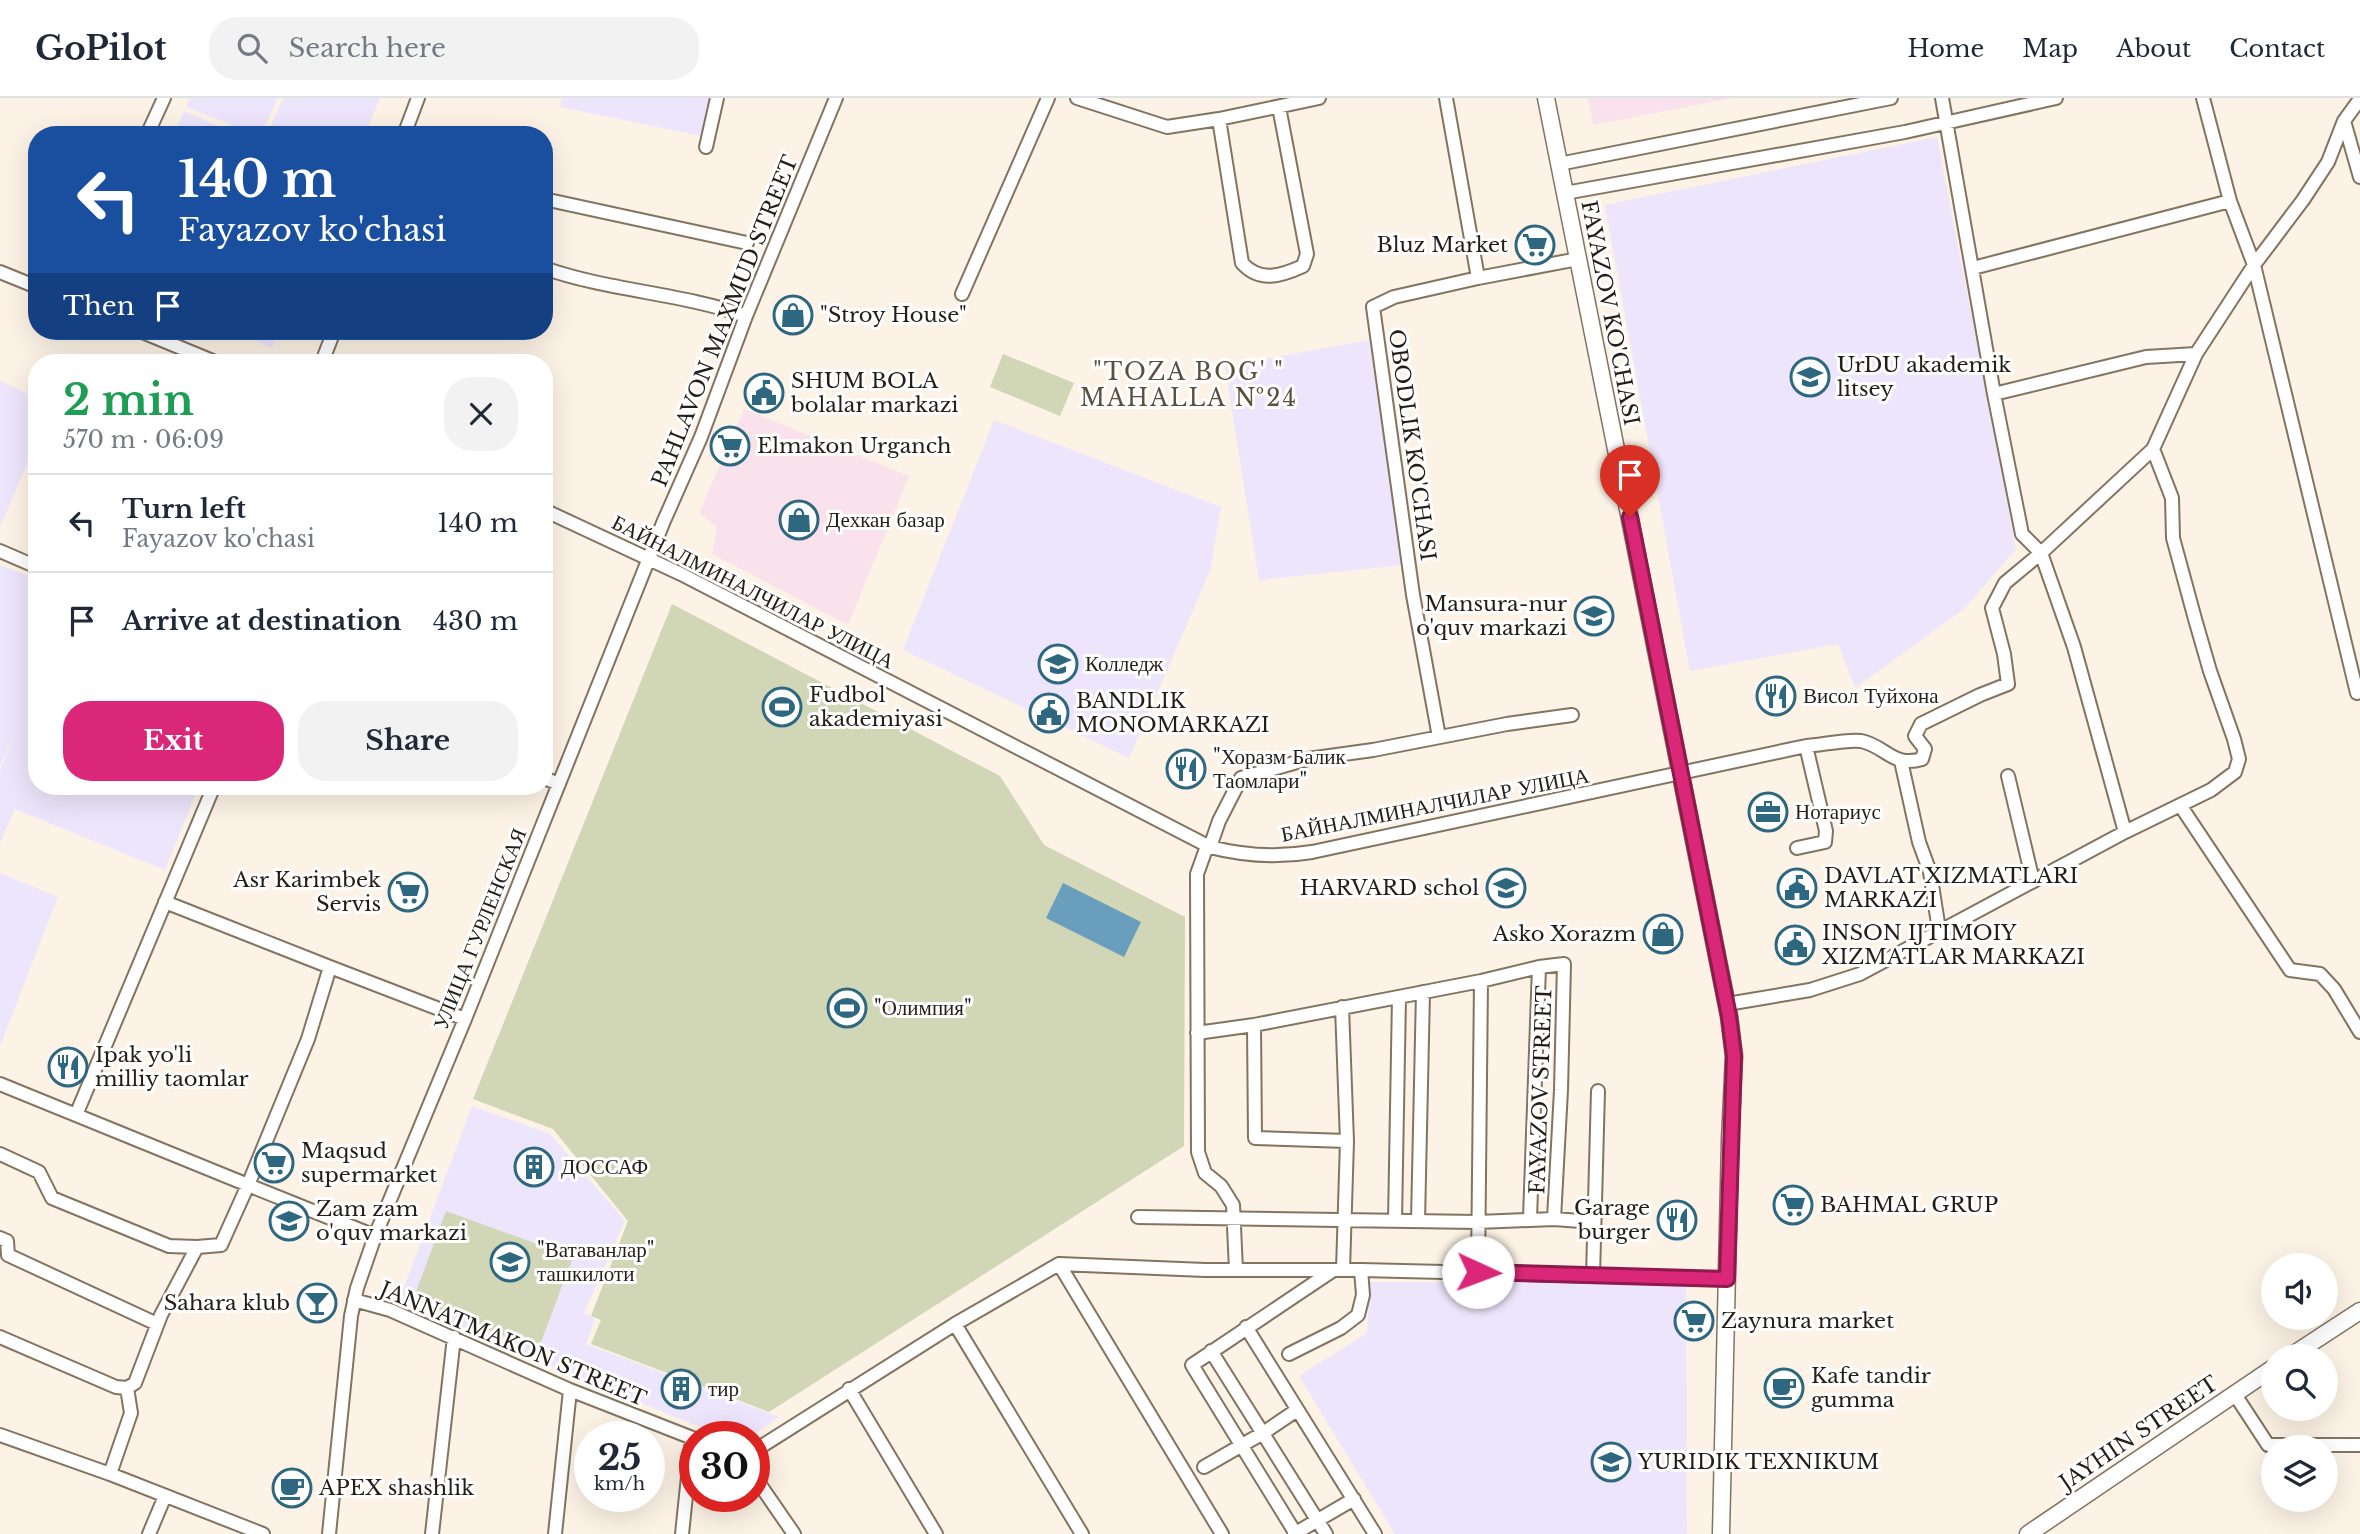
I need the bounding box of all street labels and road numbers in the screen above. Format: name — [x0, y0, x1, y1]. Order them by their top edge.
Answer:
street label: PAHLAVON MAXMUD STREET — [646, 151, 804, 490]
street label: FAYAZOV KO'CHASI — [1575, 198, 1645, 428]
street label: OBODLIK KO'CHASI — [1383, 327, 1441, 563]
street label: БАЙНАЛМИНАЛЧИЛАР УЛИЦА — [608, 509, 899, 675]
street label: БАЙНАЛМИНАЛЧИЛАР УЛИЦА — [1279, 762, 1592, 848]
street label: УЛИЦА ГУРЛЕНСКАЯ — [428, 825, 532, 1033]
street label: FAYAZOV STREET — [1524, 985, 1558, 1195]
street label: JANNATMAKON STREET — [373, 1275, 650, 1412]
street label: JAYHIN STREET — [2052, 1370, 2223, 1497]

